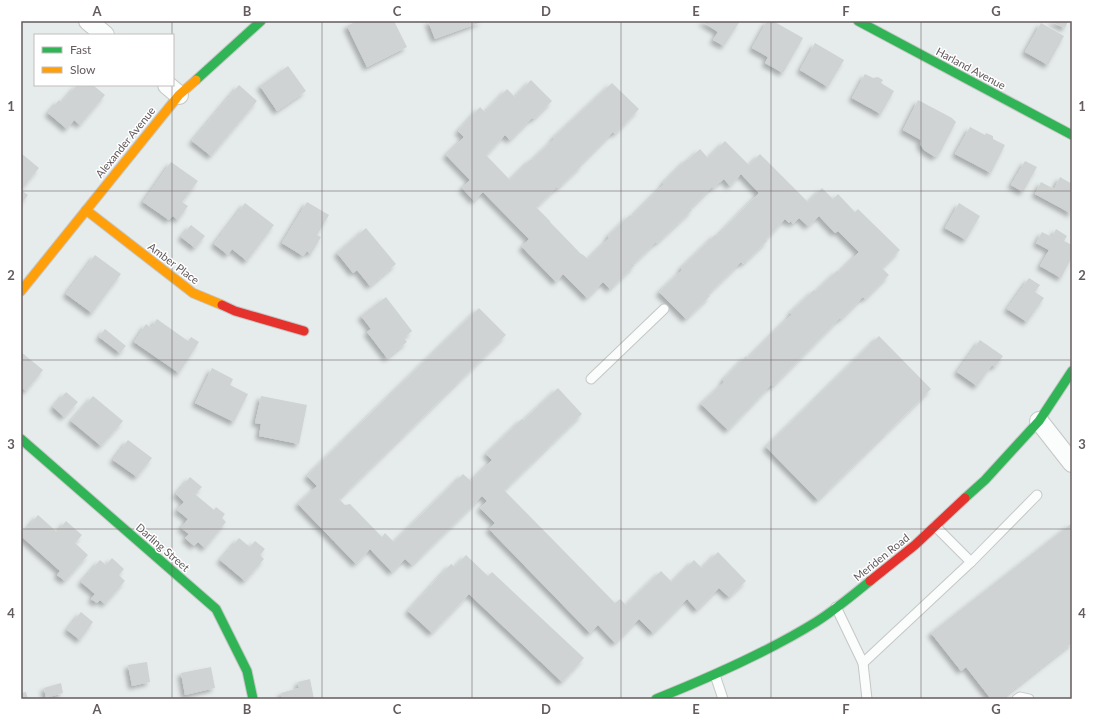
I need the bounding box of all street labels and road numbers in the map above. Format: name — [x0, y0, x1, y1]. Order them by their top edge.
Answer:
street label: Harland Avenue — [934, 44, 1008, 92]
street label: Alexander Avenue — [92, 104, 158, 180]
street label: Amber Place — [146, 240, 202, 287]
street label: Darling Street — [134, 520, 192, 574]
street label: Meriden Road — [851, 531, 911, 583]

